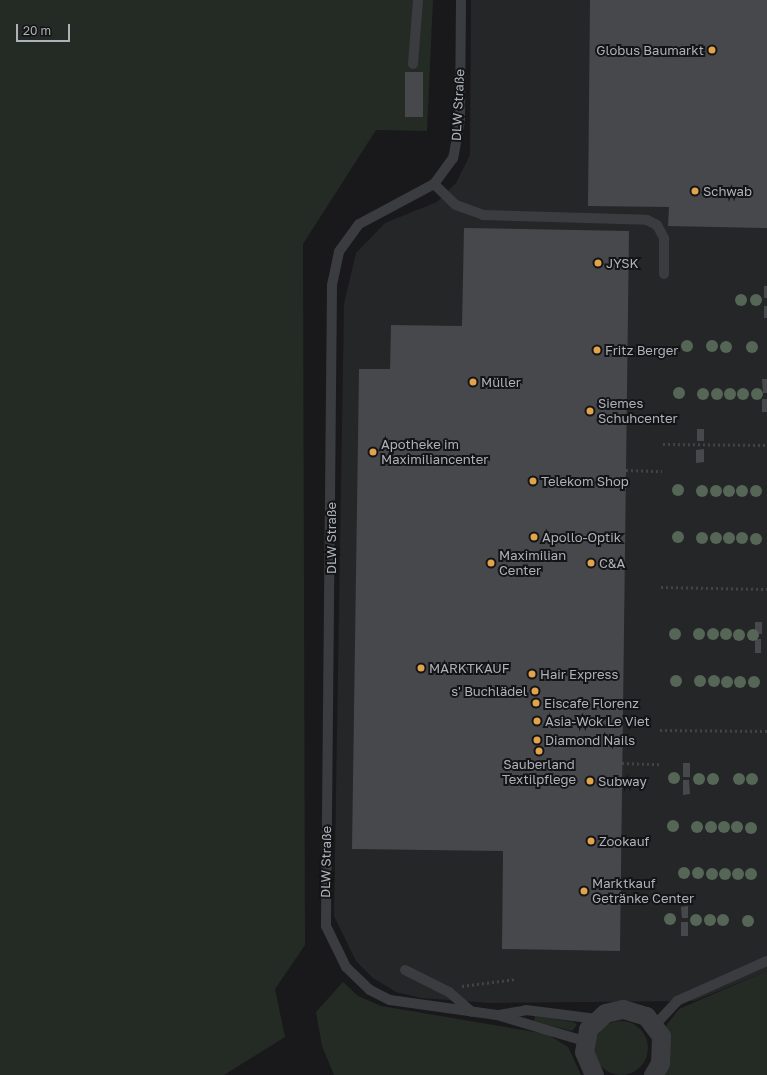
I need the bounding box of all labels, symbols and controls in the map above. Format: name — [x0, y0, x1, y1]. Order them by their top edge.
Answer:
scale bar — [18, 16, 72, 42]
text: 20 m — [23, 23, 51, 38]
place label: Globus Baumarkt — [596, 42, 704, 58]
marker: Globus Baumarkt — [707, 45, 717, 55]
street label: DLW Straße — [448, 69, 468, 141]
place label: Schwab — [703, 183, 752, 199]
marker: Schwab — [690, 186, 700, 196]
place label: JYSK — [606, 255, 639, 271]
marker: JYSK — [593, 258, 603, 268]
place label: Fritz Berger — [605, 342, 678, 358]
marker: Fritz Berger — [592, 345, 602, 355]
place label: Müller — [481, 374, 521, 390]
marker: Müller — [468, 377, 478, 387]
place label: Siemes Schuhcenter — [598, 396, 678, 427]
marker: Siemes Schuhcenter — [585, 406, 595, 416]
place label: Apotheke im Maximiliancenter — [381, 437, 488, 468]
marker: Apotheke im Maximiliancenter — [368, 447, 378, 457]
place label: Telekom Shop — [541, 473, 629, 489]
marker: Telekom Shop — [528, 476, 538, 486]
street label: DLW Straße — [323, 502, 339, 574]
place label: Apollo-Optik — [542, 529, 621, 545]
marker: Apollo-Optik — [529, 532, 539, 542]
place label: Maximilian Center — [499, 548, 566, 579]
place label: C&A — [599, 555, 625, 571]
marker: Maximilian Center — [486, 558, 496, 568]
marker: C&A — [586, 558, 596, 568]
place label: MARKTKAUF — [429, 660, 510, 676]
marker: MARKTKAUF — [416, 663, 426, 673]
place label: Hair Express — [540, 666, 618, 682]
marker: Hair Express — [527, 669, 537, 679]
place label: s' Buchlädel — [451, 683, 527, 699]
marker: s' Buchlädel — [530, 686, 540, 696]
place label: Eiscafe Florenz — [544, 695, 639, 711]
marker: Eiscafe Florenz — [531, 698, 541, 708]
place label: Asia-Wok Le Viet — [545, 713, 650, 729]
marker: Asia-Wok Le Viet — [532, 716, 542, 726]
place label: Diamond Nails — [545, 732, 635, 748]
marker: Diamond Nails — [532, 735, 542, 745]
marker: Sauberland Textilpflege — [534, 746, 544, 756]
place label: Sauberland Textilpflege — [502, 757, 576, 788]
place label: Subway — [598, 773, 647, 789]
marker: Subway — [585, 776, 595, 786]
street label: DLW Straße — [318, 826, 334, 898]
place label: Zookauf — [599, 833, 649, 849]
marker: Zookauf — [586, 836, 596, 846]
place label: Marktkauf Getränke Center — [592, 876, 694, 907]
marker: Marktkauf Getränke Center — [579, 886, 589, 896]

